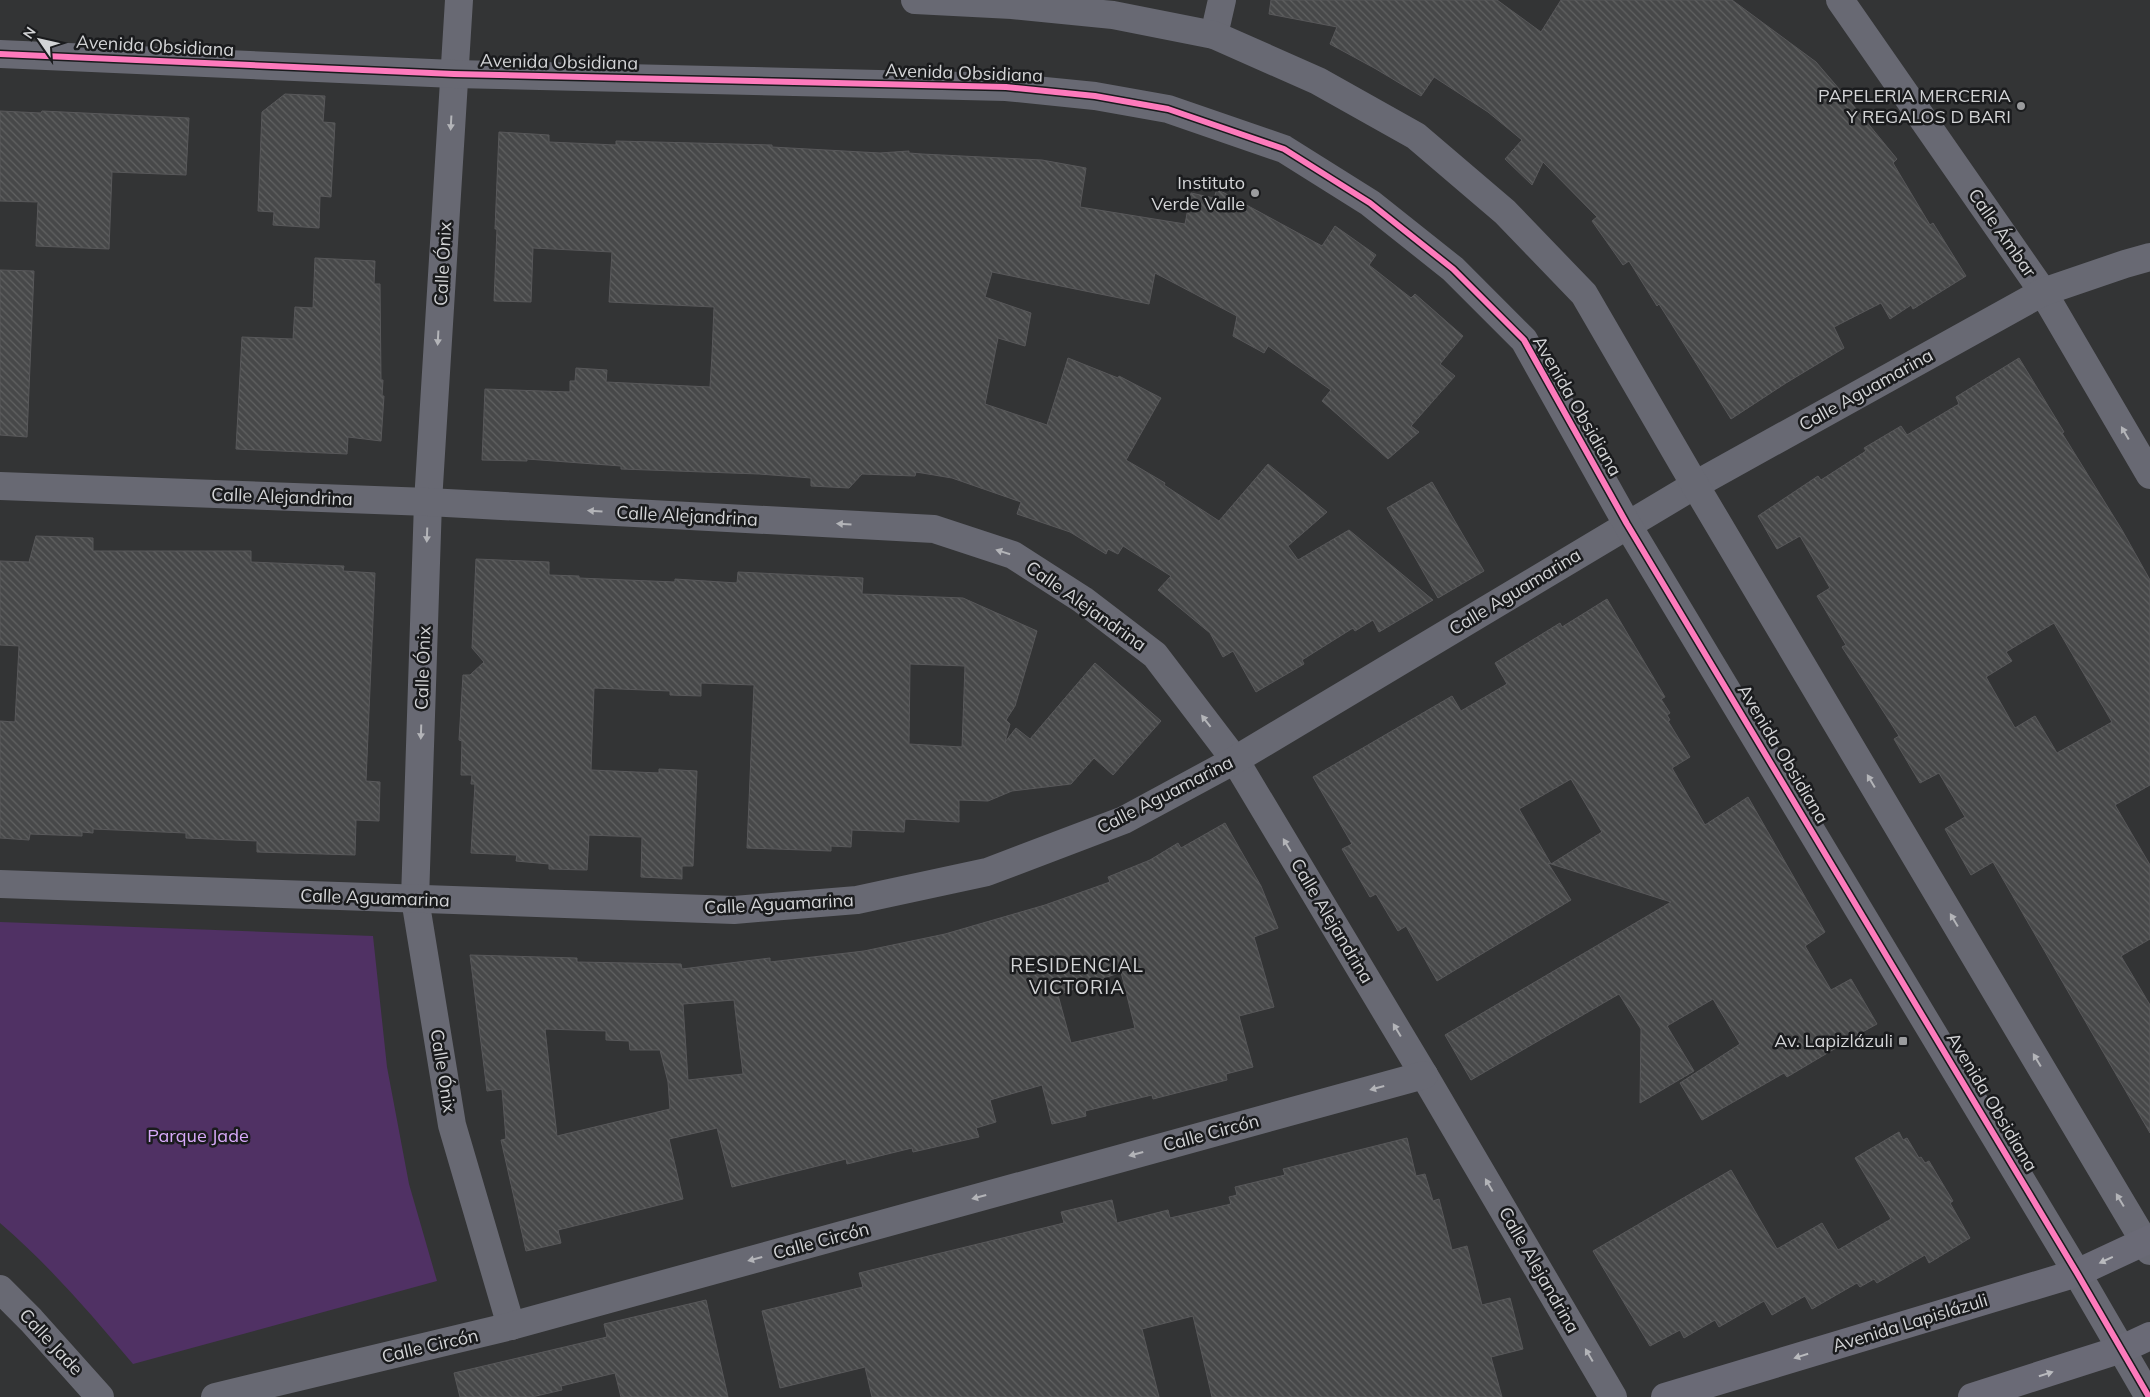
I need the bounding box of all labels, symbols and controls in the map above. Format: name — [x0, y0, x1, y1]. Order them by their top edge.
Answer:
north arrow — [15, 15, 65, 65]
text: N — [19, 23, 40, 42]
street label: Avenida Obsidiana — [75, 30, 235, 61]
street label: Avenida Obsidiana — [480, 49, 638, 74]
street label: Avenida Obsidiana — [885, 58, 1043, 87]
place label: PAPELERIA MERCERIA Y REGALOS D BARI — [1818, 84, 2011, 128]
marker: PAPELERIA MERCERIA Y REGALOS D BARI — [2015, 100, 2027, 112]
one-way arrow — [447, 115, 455, 131]
place label: Instituto Verde Valle — [1151, 171, 1245, 215]
street label: Calle Ámbar — [1963, 184, 2042, 282]
marker: Instituto Verde Valle — [1249, 187, 1261, 199]
street label: Calle Ónix — [429, 221, 456, 307]
one-way arrow — [434, 330, 442, 346]
street label: Avenida Obsidiana — [1528, 331, 1627, 480]
street label: Calle Aguamarina — [1795, 343, 1937, 436]
one-way arrow — [2121, 426, 2130, 439]
street label: Calle Alejandrina — [211, 483, 353, 510]
street label: Calle Alejandrina — [616, 500, 758, 531]
one-way arrow — [586, 507, 602, 515]
one-way arrow — [836, 520, 852, 528]
one-way arrow — [423, 527, 431, 543]
street label: Calle Aguamarina — [1445, 543, 1585, 640]
one-way arrow — [995, 548, 1010, 556]
street label: Calle Alejandrina — [1022, 556, 1151, 656]
street label: Calle Ónix — [410, 625, 435, 710]
street label: Avenida Obsidiana — [1733, 680, 1834, 827]
one-way arrow — [1200, 715, 1211, 728]
one-way arrow — [416, 724, 424, 740]
street label: Calle Aguamarina — [1093, 750, 1237, 839]
one-way arrow — [1866, 774, 1875, 787]
one-way arrow — [1282, 839, 1291, 852]
street label: Calle Alejandrina — [1286, 854, 1379, 987]
street label: Calle Aguamarina — [300, 883, 450, 912]
street label: Calle Aguamarina — [704, 888, 854, 919]
one-way arrow — [1949, 914, 1958, 927]
district label: RESIDENCIAL VICTORIA — [1010, 953, 1144, 999]
one-way arrow — [1393, 1023, 1402, 1036]
street label: Calle Ónix — [426, 1028, 461, 1115]
street label: Avenida Obsidiana — [1942, 1028, 2043, 1175]
place label: Av. Lapizlázuli — [1774, 1029, 1893, 1052]
marker: Av. Lapizlázuli — [1897, 1035, 1909, 1047]
one-way arrow — [2032, 1053, 2041, 1066]
one-way arrow — [1369, 1084, 1384, 1092]
street label: Calle Circón — [1160, 1109, 1261, 1156]
park label: Parque Jade — [147, 1124, 249, 1147]
one-way arrow — [1128, 1150, 1144, 1158]
one-way arrow — [1484, 1178, 1493, 1191]
one-way arrow — [972, 1193, 987, 1201]
one-way arrow — [2115, 1193, 2124, 1206]
street label: Calle Alejandrina — [1494, 1203, 1585, 1337]
street label: Calle Circón — [770, 1217, 871, 1264]
one-way arrow — [748, 1255, 763, 1263]
one-way arrow — [2099, 1256, 2113, 1264]
street label: Avenida Lapislázuli — [1829, 1288, 1990, 1357]
street label: Calle Jade — [15, 1303, 88, 1380]
street label: Calle Circón — [379, 1323, 480, 1368]
one-way arrow — [1584, 1348, 1593, 1362]
one-way arrow — [1793, 1353, 1808, 1361]
one-way arrow — [2038, 1369, 2053, 1377]

